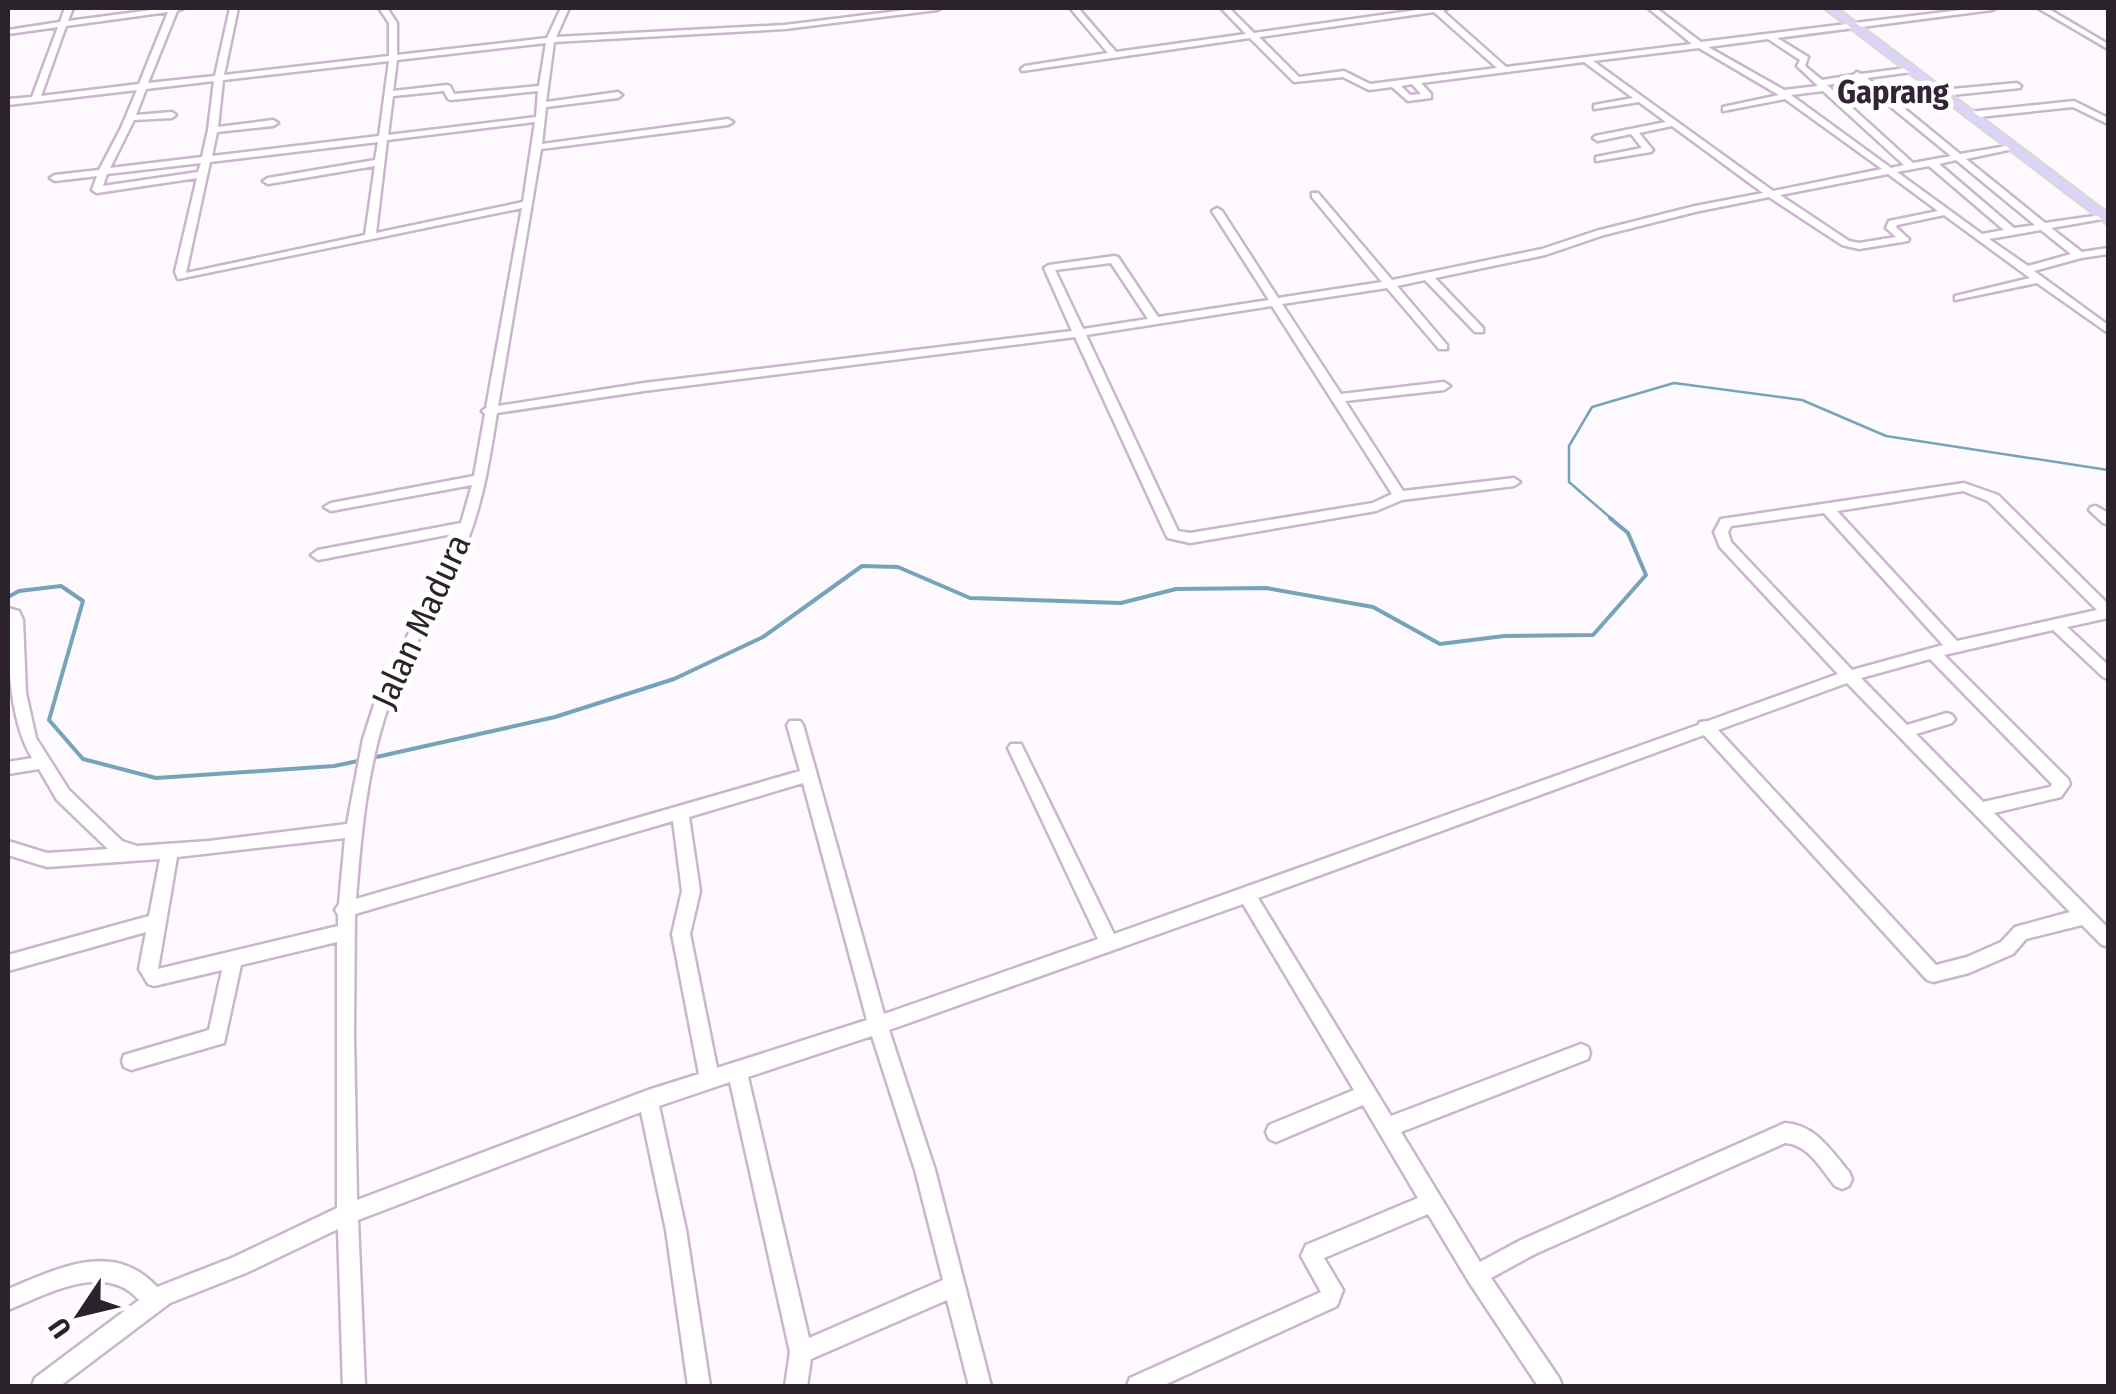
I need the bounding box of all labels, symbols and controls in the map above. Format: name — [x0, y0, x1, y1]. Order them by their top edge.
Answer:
district label: Gaprang — [1837, 73, 1949, 111]
street label: Jalan Madura — [363, 528, 479, 714]
north arrow — [30, 1264, 130, 1364]
text: U — [42, 1312, 78, 1344]

